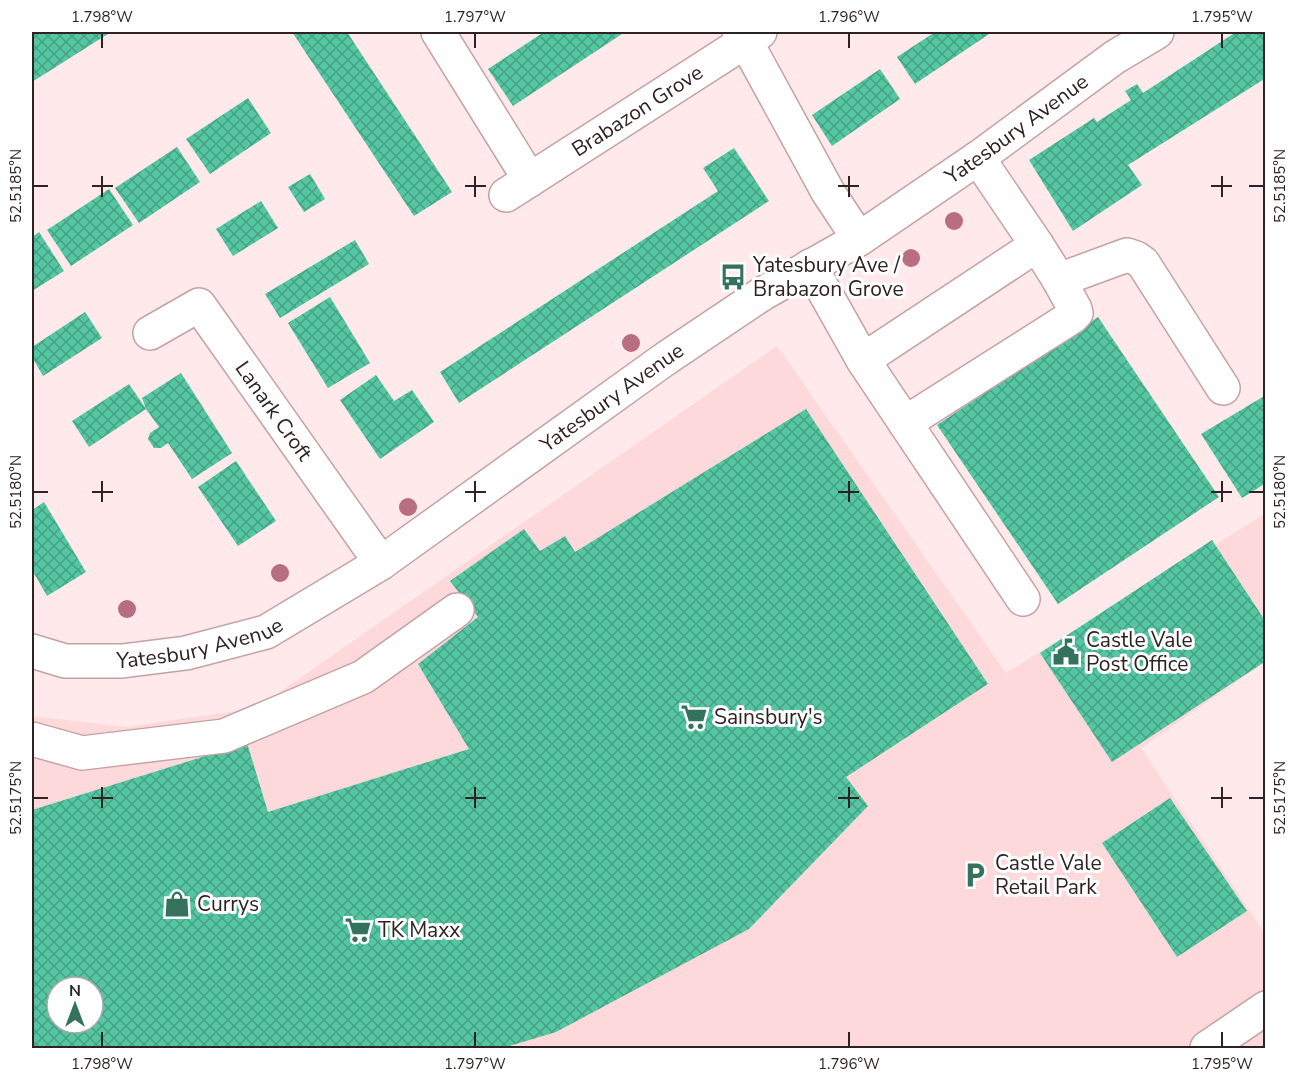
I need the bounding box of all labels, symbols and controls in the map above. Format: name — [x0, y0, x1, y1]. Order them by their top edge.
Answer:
text: 1.798°W — [71, 7, 133, 27]
text: 1.797°W — [444, 7, 506, 27]
text: 1.796°W — [818, 7, 880, 27]
text: 1.795°W — [1191, 7, 1253, 27]
street label: Brabazon Grove — [566, 58, 708, 163]
street label: Yatesbury Avenue — [939, 67, 1094, 191]
text: 52.5185°N — [6, 149, 26, 223]
text: 52.5185°N — [1270, 149, 1290, 223]
place label: Yatesbury Ave / Brabazon Grove — [752, 251, 904, 303]
bus stop icon: Yatesbury Ave / Brabazon Grove — [718, 262, 748, 292]
street label: Yatesbury Avenue — [534, 336, 689, 459]
street label: Lanark Croft — [229, 355, 319, 467]
text: 52.5180°N — [6, 455, 26, 529]
text: 52.5180°N — [1270, 455, 1290, 529]
street label: Yatesbury Avenue — [115, 611, 288, 675]
place label: Castle Vale Post Office — [1086, 626, 1193, 678]
public building icon: Castle Vale Post Office — [1051, 637, 1081, 667]
supermarket icon: Sainsbury's — [679, 702, 709, 732]
place label: Sainsbury's — [714, 703, 823, 731]
text: 52.5175°N — [6, 761, 26, 835]
text: 52.5175°N — [1270, 761, 1290, 835]
place label: Castle Vale Retail Park — [995, 849, 1102, 901]
parking icon: Castle Vale Retail Park — [960, 860, 990, 890]
shop icon: Currys — [162, 889, 192, 919]
place label: Currys — [197, 890, 259, 918]
supermarket icon: TK Maxx — [343, 915, 373, 945]
place label: TK Maxx — [378, 916, 460, 944]
north arrow — [45, 975, 105, 1035]
text: N — [69, 980, 81, 1002]
text: 1.798°W — [71, 1054, 133, 1074]
text: 1.797°W — [444, 1054, 506, 1074]
text: 1.796°W — [818, 1054, 880, 1074]
text: 1.795°W — [1191, 1054, 1253, 1074]

